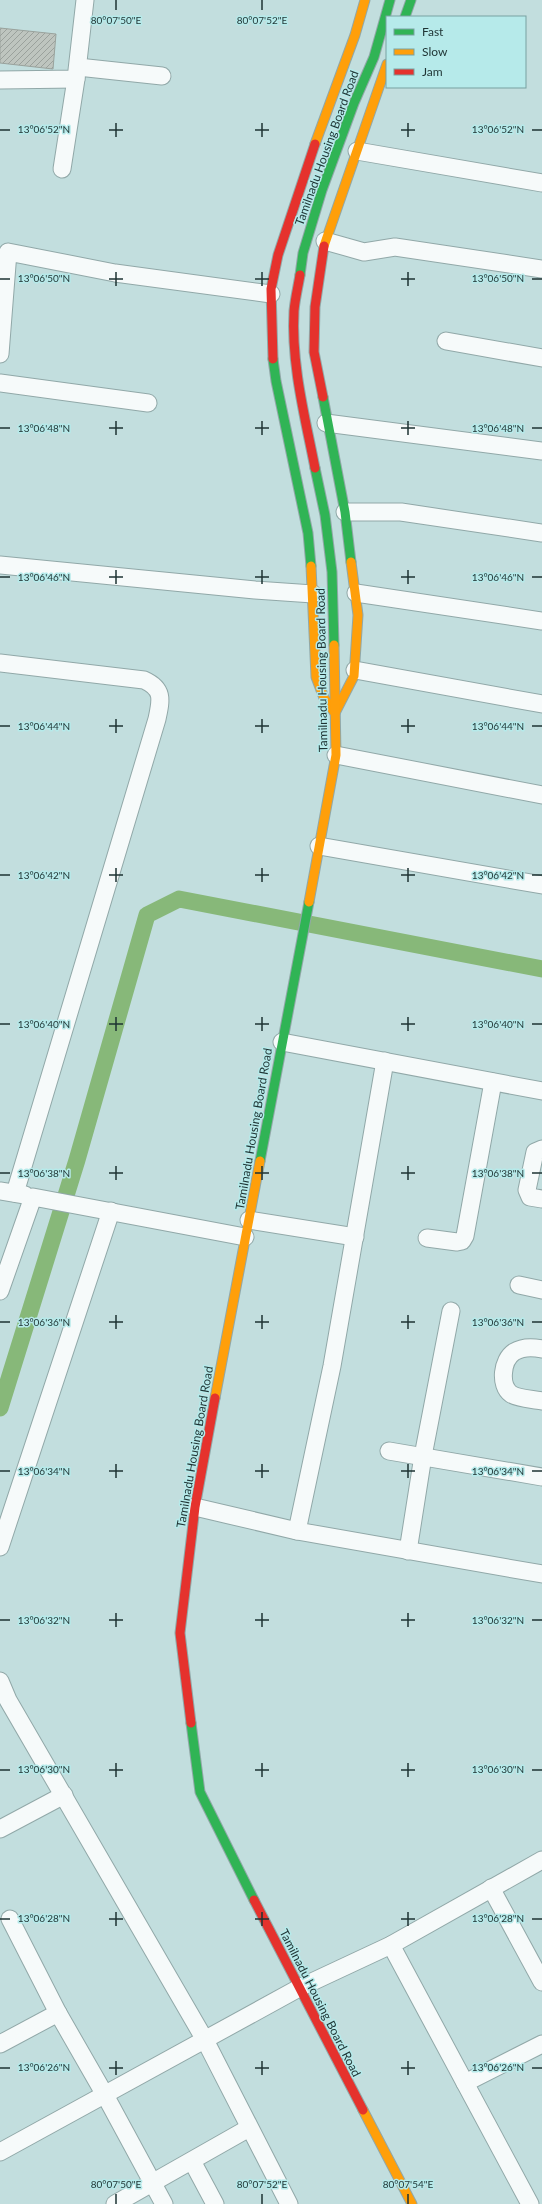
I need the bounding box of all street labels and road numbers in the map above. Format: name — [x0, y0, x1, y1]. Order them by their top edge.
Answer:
street label: Tamilnadu Housing Board Road — [291, 68, 362, 227]
street label: Tamilnadu Housing Board Road — [313, 588, 330, 752]
street label: Tamilnadu Housing Board Road — [232, 1047, 275, 1211]
street label: Tamilnadu Housing Board Road — [173, 1365, 216, 1529]
street label: Tamilnadu Housing Board Road — [277, 1926, 364, 2079]

